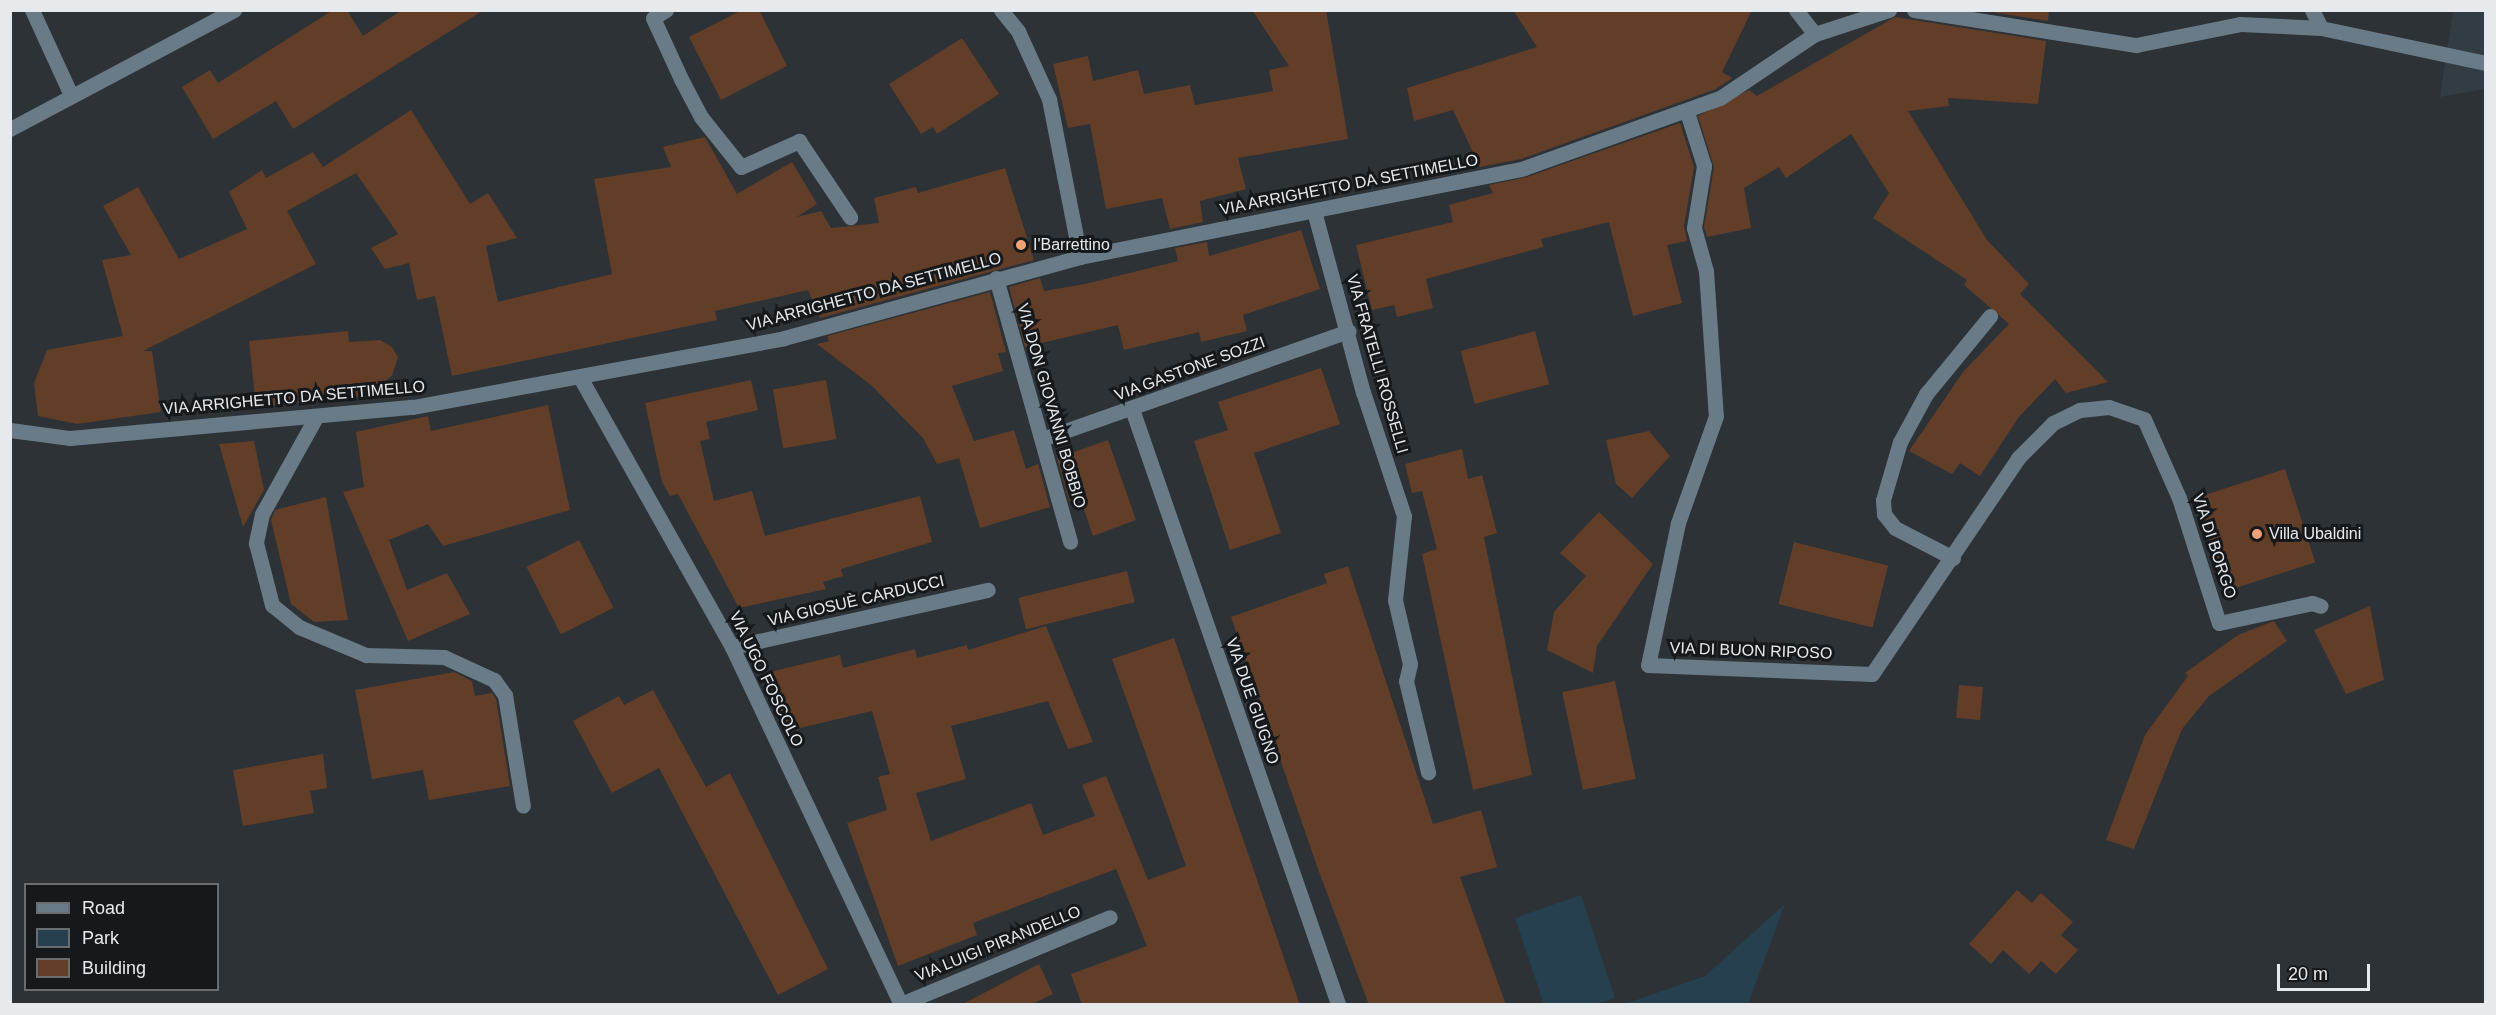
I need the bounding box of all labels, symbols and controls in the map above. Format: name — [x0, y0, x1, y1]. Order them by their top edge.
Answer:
street label: VIA ARRIGHETTO DA SETTIMELLO — [1217, 150, 1481, 220]
place label: I'Barrettino — [1033, 235, 1110, 255]
marker: I'Barrettino — [1014, 238, 1028, 252]
street label: VIA ARRIGHETTO DA SETTIMELLO — [743, 248, 1005, 336]
street label: VIA FRATELLI ROSSELLI — [1342, 272, 1412, 456]
street label: VIA DON GIOVANNI BOBBIO — [1012, 301, 1090, 511]
street label: VIA GASTONE SOZZI — [1112, 333, 1268, 405]
street label: VIA ARRIGHETTO DA SETTIMELLO — [161, 377, 427, 419]
street label: VIA DI BORGO — [2188, 491, 2240, 601]
place label: Villa Ubaldini — [2269, 524, 2361, 544]
marker: Villa Ubaldini — [2250, 527, 2264, 541]
street label: VIA GIOSUÈ CARDUCCI — [765, 571, 947, 631]
street label: VIA UGO FOSCOLO — [725, 608, 807, 750]
street label: VIA DUE GIUGNO — [1221, 635, 1283, 767]
street label: VIA DI BUON RIPOSO — [1669, 639, 1833, 663]
legend — [24, 883, 219, 991]
text: Road — [82, 898, 125, 918]
street label: VIA LUIGI PIRANDELLO — [912, 902, 1084, 986]
text: Park — [82, 928, 119, 948]
scale bar — [2280, 952, 2373, 990]
text: Building — [82, 958, 146, 978]
text: 20 m — [2288, 964, 2328, 984]

